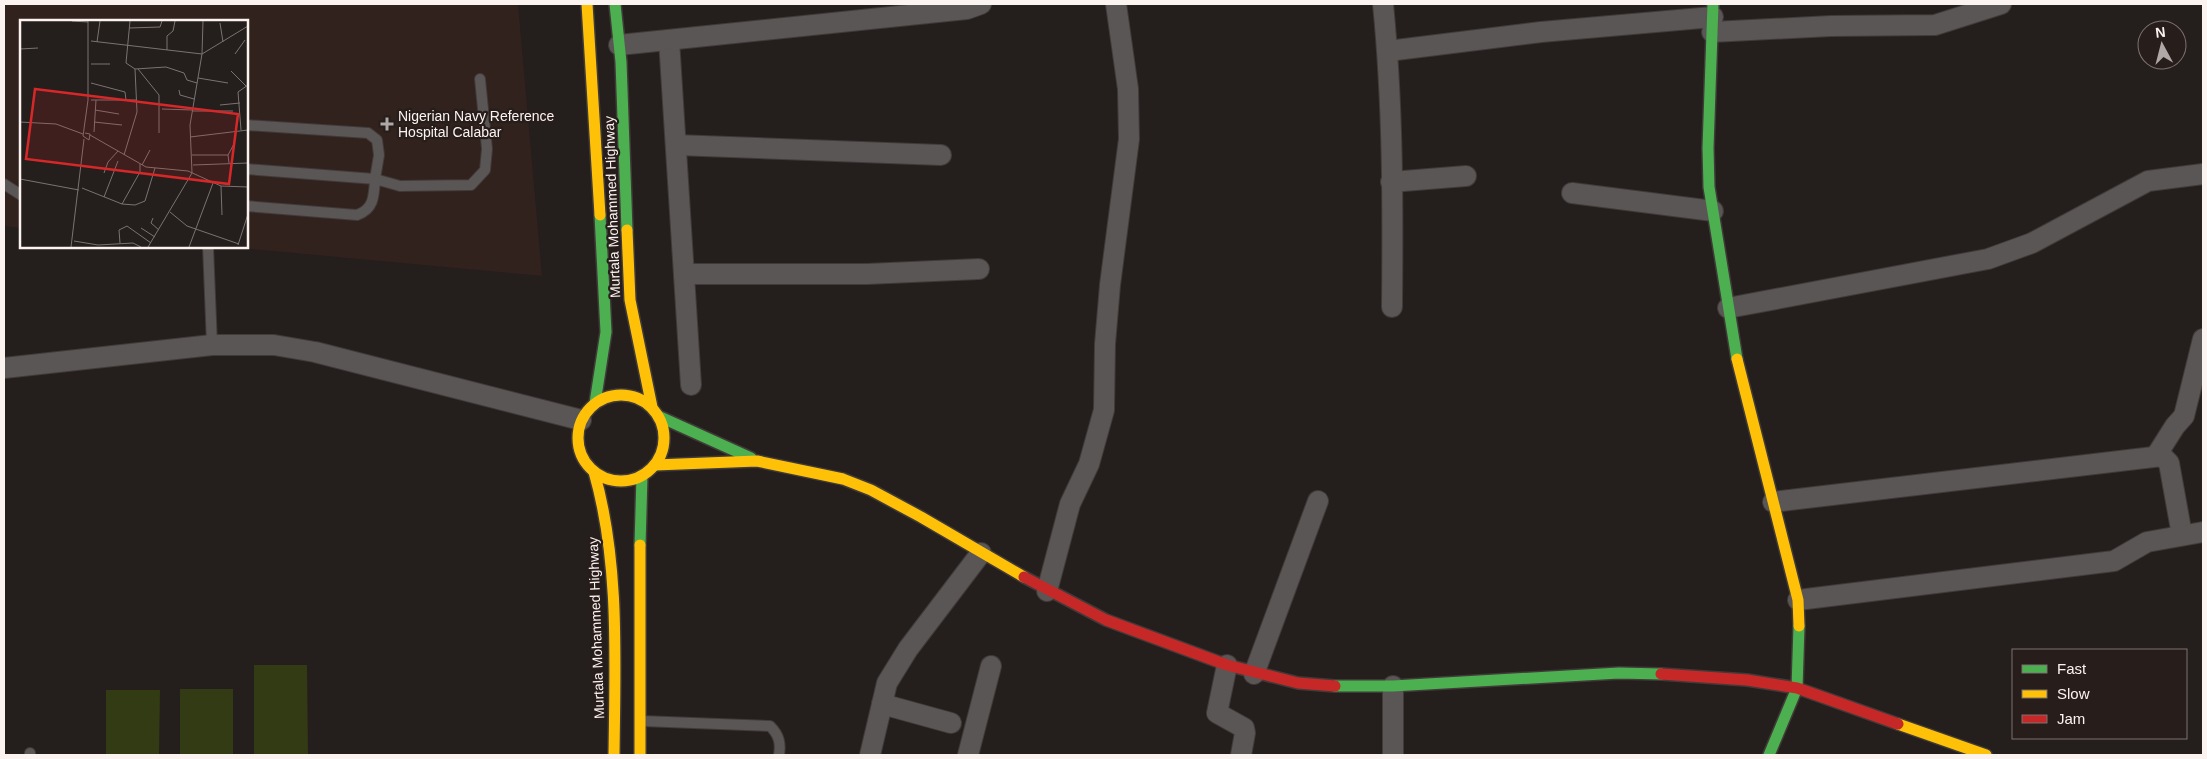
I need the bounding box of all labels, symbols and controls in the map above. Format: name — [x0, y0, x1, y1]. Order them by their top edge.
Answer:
inset map — [20, 20, 248, 248]
north arrow — [2137, 20, 2187, 70]
text: N — [2154, 24, 2166, 41]
place label: Nigerian Navy Reference Hospital Calabar — [398, 108, 555, 140]
street label: Murtala Mohammed Highway — [601, 116, 623, 298]
marker: Nigerian Navy Reference Hospital Calabar — [380, 117, 394, 131]
street label: Murtala Mohammed Highway — [585, 537, 607, 719]
legend — [2012, 649, 2187, 739]
text: Fast — [2057, 660, 2087, 677]
text: Slow — [2057, 685, 2090, 702]
text: Jam — [2057, 710, 2085, 727]

